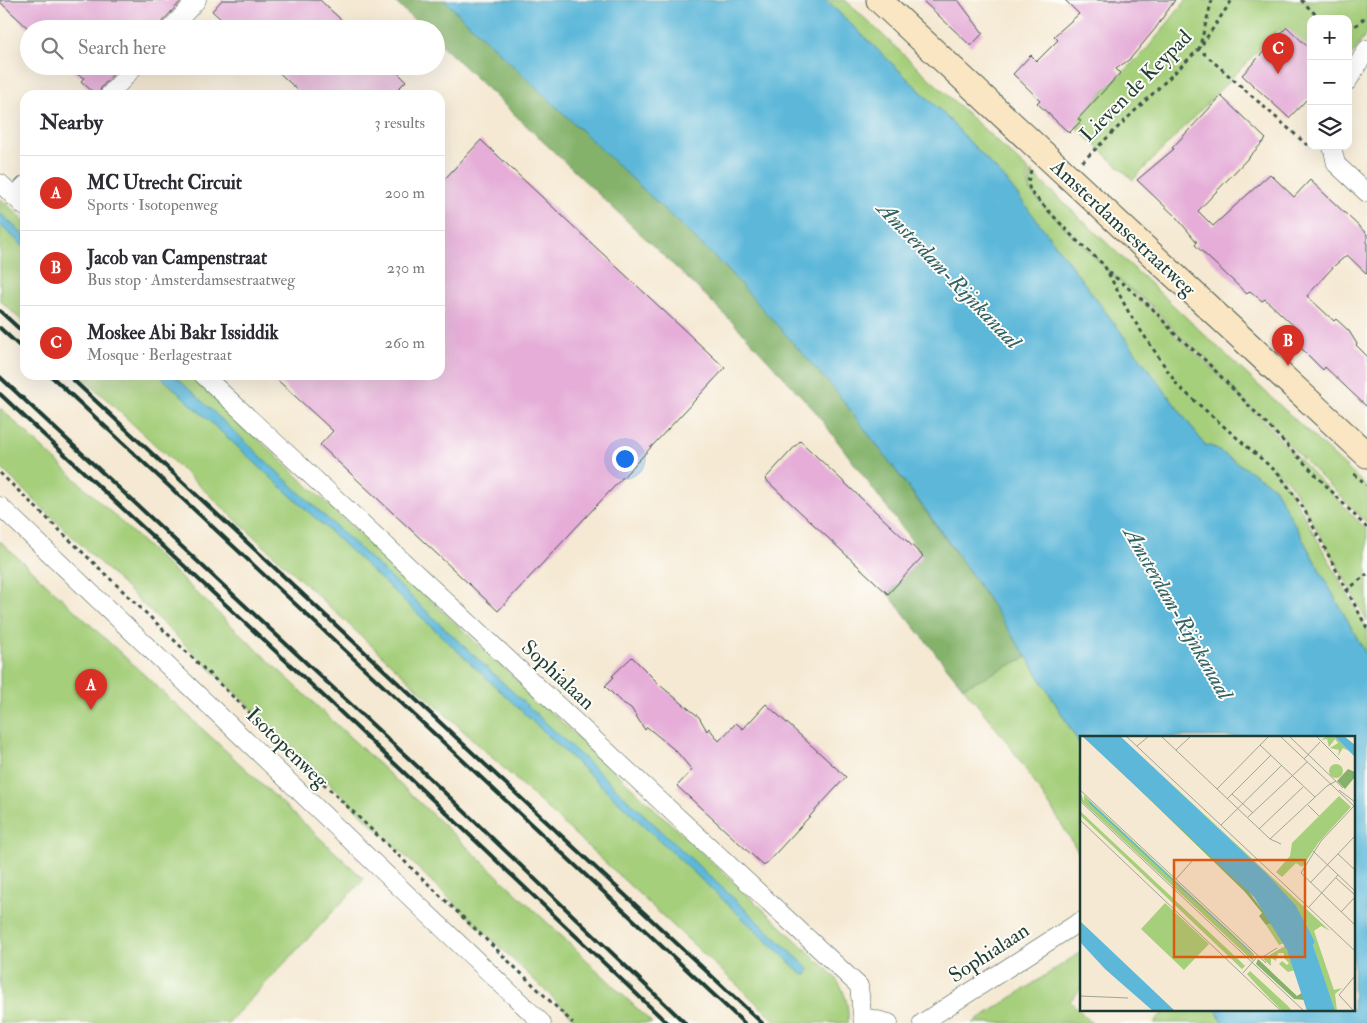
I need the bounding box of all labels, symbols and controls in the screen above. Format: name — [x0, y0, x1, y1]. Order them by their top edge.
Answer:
map controls — [1307, 15, 1352, 150]
button: + — [1307, 15, 1352, 60]
search box — [20, 20, 445, 75]
street label: Lieven de Keypad — [1074, 24, 1198, 148]
pin: C — [1262, 33, 1294, 74]
icon: search — [38, 34, 66, 62]
text: Search here — [78, 36, 166, 60]
button: − — [1307, 60, 1352, 105]
button: layers — [1307, 105, 1352, 150]
text: Nearby — [40, 109, 103, 136]
text: 3 results — [374, 113, 425, 133]
street label: Amsterdamsestraatweg — [1044, 153, 1202, 303]
text: MC Utrecht Circuit — [87, 171, 242, 195]
text: A — [51, 183, 61, 203]
text: 200 m — [385, 183, 425, 203]
water label: Amsterdam-Rijnkanaal — [870, 194, 1028, 356]
text: Sports · Isotopenweg — [87, 195, 218, 215]
text: Jacob van Campenstraat — [87, 246, 267, 270]
text: B — [51, 258, 61, 278]
text: 230 m — [387, 258, 425, 278]
text: Bus stop · Amsterdamsestraatweg — [87, 270, 295, 290]
text: Moskee Abi Bakr Issiddik — [87, 321, 279, 345]
pin: B — [1272, 325, 1304, 366]
text: C — [50, 333, 62, 353]
text: 260 m — [385, 333, 425, 353]
text: Mosque · Berlagestraat — [87, 345, 232, 365]
your location — [612, 446, 638, 472]
water label: Amsterdam-Rijnkanaal — [1116, 520, 1240, 706]
street label: Sophialaan — [516, 634, 601, 716]
pin: A — [75, 669, 107, 710]
street label: Isotopenweg — [240, 702, 334, 794]
inset map — [1080, 736, 1354, 1010]
street label: Sophialaan — [943, 917, 1035, 989]

